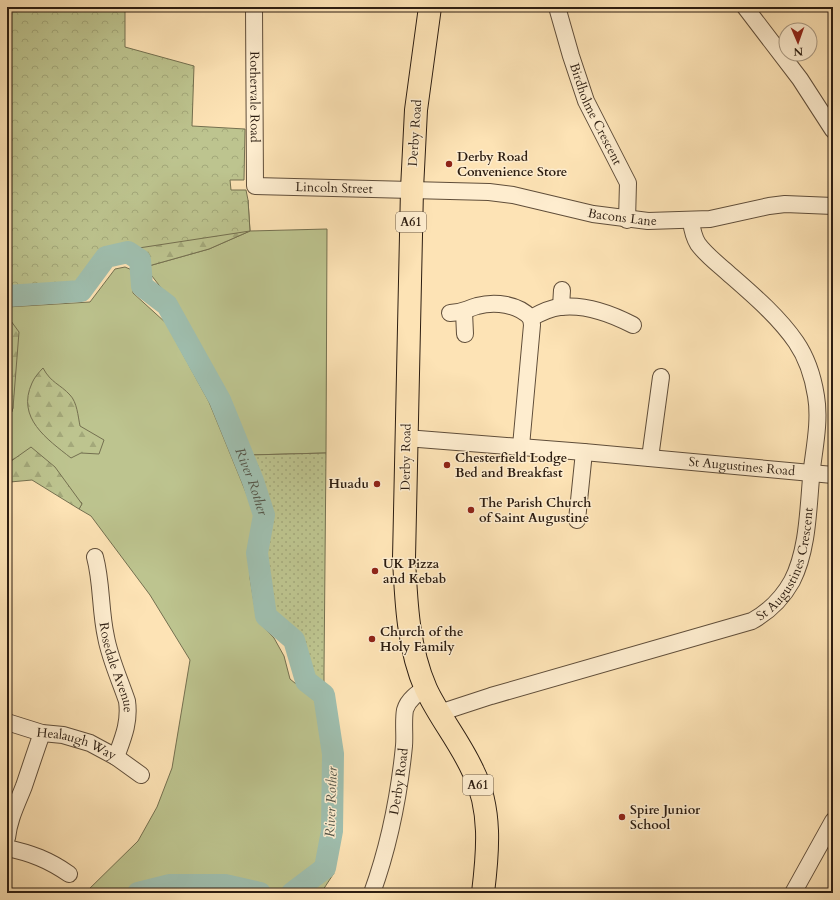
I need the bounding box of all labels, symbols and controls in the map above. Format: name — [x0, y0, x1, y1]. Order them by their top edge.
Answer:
north arrow — [778, 22, 818, 62]
text: N — [793, 44, 803, 59]
street label: Rothervale Road — [245, 51, 264, 143]
street label: Birdholme Crescent — [565, 61, 626, 168]
street label: Derby Road — [404, 99, 426, 167]
place label: Derby Road Convenience Store — [457, 148, 567, 181]
marker: Derby Road Convenience Store — [444, 159, 454, 169]
street label: Lincoln Street — [295, 178, 373, 198]
street label: Bacons Lane — [586, 204, 657, 230]
road number: A61 — [396, 212, 426, 232]
street label: Derby Road — [396, 423, 416, 491]
water label: River Rother — [231, 444, 273, 518]
place label: Chesterfield Lodge Bed and Breakfast — [455, 449, 567, 482]
street label: St Augustines Road — [688, 453, 796, 480]
marker: Chesterfield Lodge Bed and Breakfast — [442, 460, 452, 470]
place label: Huadu — [328, 475, 369, 493]
marker: Huadu — [372, 479, 382, 489]
place label: The Parish Church of Saint Augustine — [479, 494, 591, 527]
marker: The Parish Church of Saint Augustine — [466, 505, 476, 515]
street label: St Augustines Crescent — [753, 507, 818, 625]
place label: UK Pizza and Kebab — [383, 555, 446, 588]
marker: UK Pizza and Kebab — [370, 566, 380, 576]
street label: Rosedale Avenue — [95, 621, 137, 713]
place label: Church of the Holy Family — [380, 623, 463, 656]
marker: Church of the Holy Family — [367, 634, 377, 644]
street label: Healaugh Way — [36, 724, 120, 765]
street label: Derby Road — [385, 747, 413, 816]
water label: River Rother — [320, 766, 342, 838]
road number: A61 — [463, 775, 493, 795]
place label: Spire Junior School — [630, 801, 701, 834]
marker: Spire Junior School — [617, 812, 627, 822]

